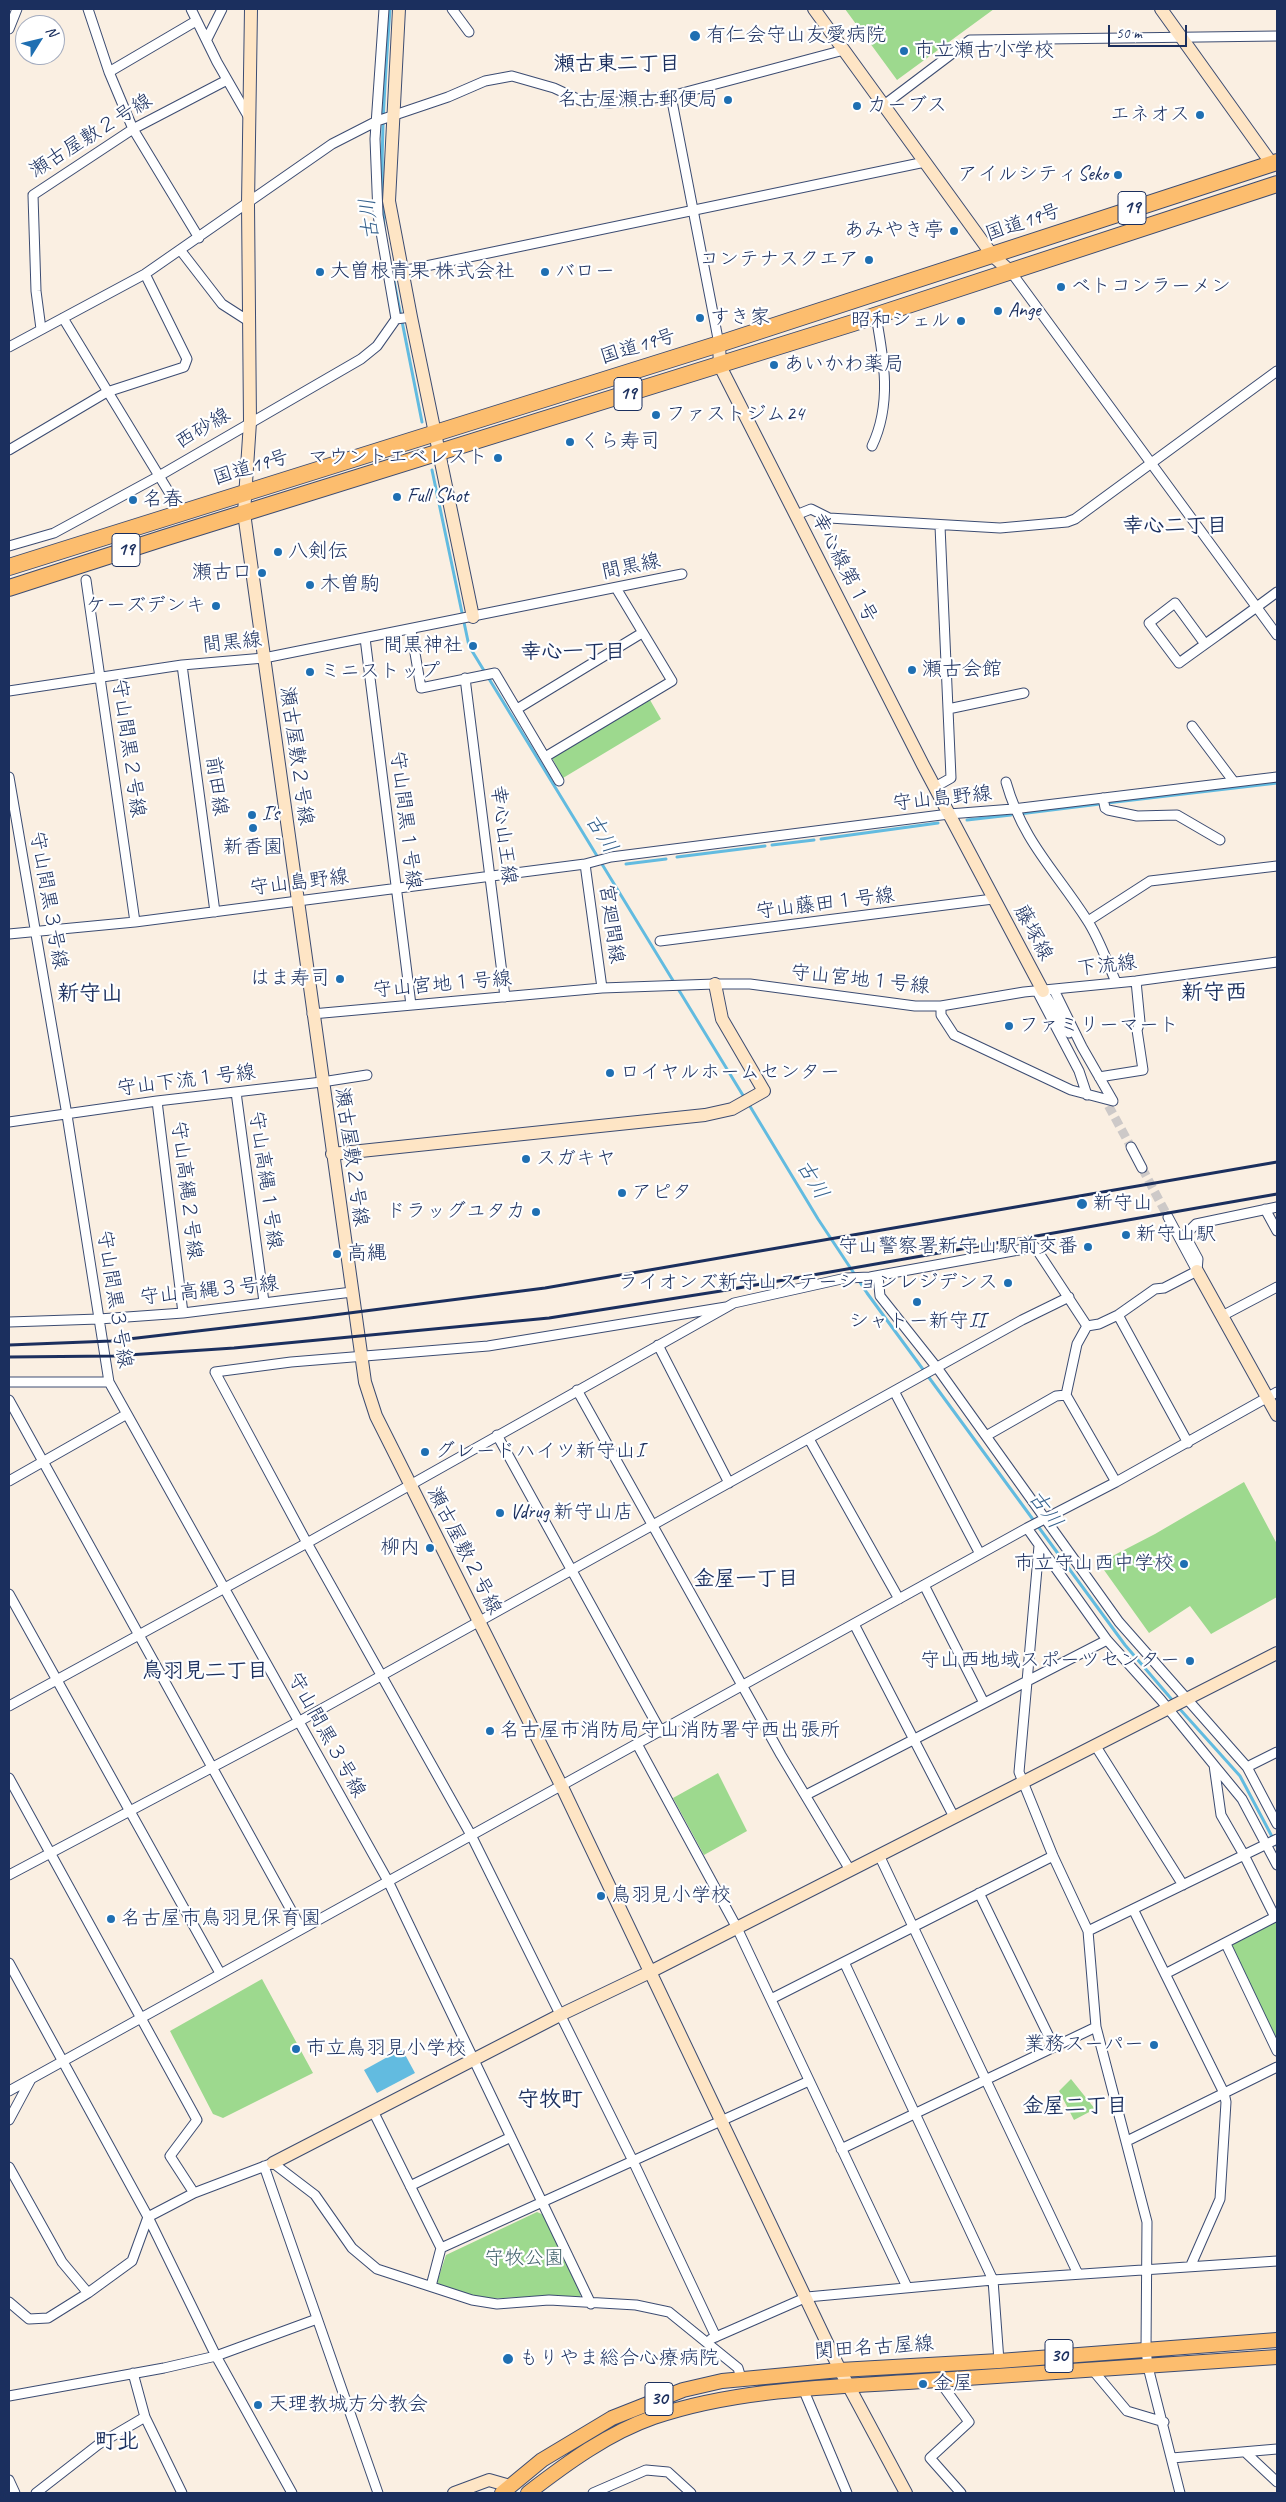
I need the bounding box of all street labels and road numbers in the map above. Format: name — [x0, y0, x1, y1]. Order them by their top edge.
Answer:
street label: 瀬古屋敷２号線 — [25, 89, 157, 183]
road number: 19 — [1118, 192, 1146, 224]
street label: 国道19号 — [982, 199, 1064, 247]
street label: 国道19号 — [597, 324, 679, 370]
road number: 19 — [614, 378, 642, 410]
street label: 西砂線 — [171, 403, 235, 455]
street label: 国道19号 — [210, 445, 292, 491]
street label: 幸心線第１号 — [806, 509, 882, 627]
road number: 19 — [112, 534, 140, 566]
street label: 間黒線 — [599, 549, 663, 585]
street label: 間黒線 — [201, 628, 263, 658]
street label: 守山間黒２号線 — [106, 677, 150, 819]
street label: 瀬古屋敷２号線 — [274, 685, 318, 827]
street label: 守山間黒１号線 — [385, 749, 425, 891]
street label: 前田線 — [200, 755, 232, 817]
street label: 守山島野線 — [891, 782, 993, 816]
street label: 幸心山王線 — [485, 784, 521, 886]
street label: 守山間黒３号線 — [24, 829, 72, 971]
street label: 守山島野線 — [248, 865, 350, 901]
street label: 宮廻間線 — [594, 883, 628, 965]
street label: 守山藤田１号線 — [754, 884, 896, 924]
street label: 藤塚線 — [1008, 901, 1058, 965]
street label: 下流線 — [1076, 950, 1138, 982]
street label: 守山宮地１号線 — [789, 961, 931, 999]
street label: 守山宮地１号線 — [371, 967, 513, 1003]
street label: 守山下流１号線 — [115, 1061, 257, 1101]
street label: 瀬古屋敷２号線 — [329, 1086, 373, 1228]
street label: 守山高縄１号線 — [243, 1109, 287, 1251]
street label: 守山高縄２号線 — [166, 1119, 206, 1261]
street label: 守山間黒３号線 — [91, 1228, 137, 1370]
street label: 守山高縄３号線 — [138, 1272, 280, 1310]
street label: 瀬古屋敷２号線 — [422, 1483, 506, 1619]
street label: 守山間黒３号線 — [282, 1668, 370, 1802]
street label: 関田名古屋線 — [813, 2332, 935, 2364]
road number: 30 — [1045, 2340, 1073, 2372]
road number: 30 — [645, 2382, 673, 2416]

